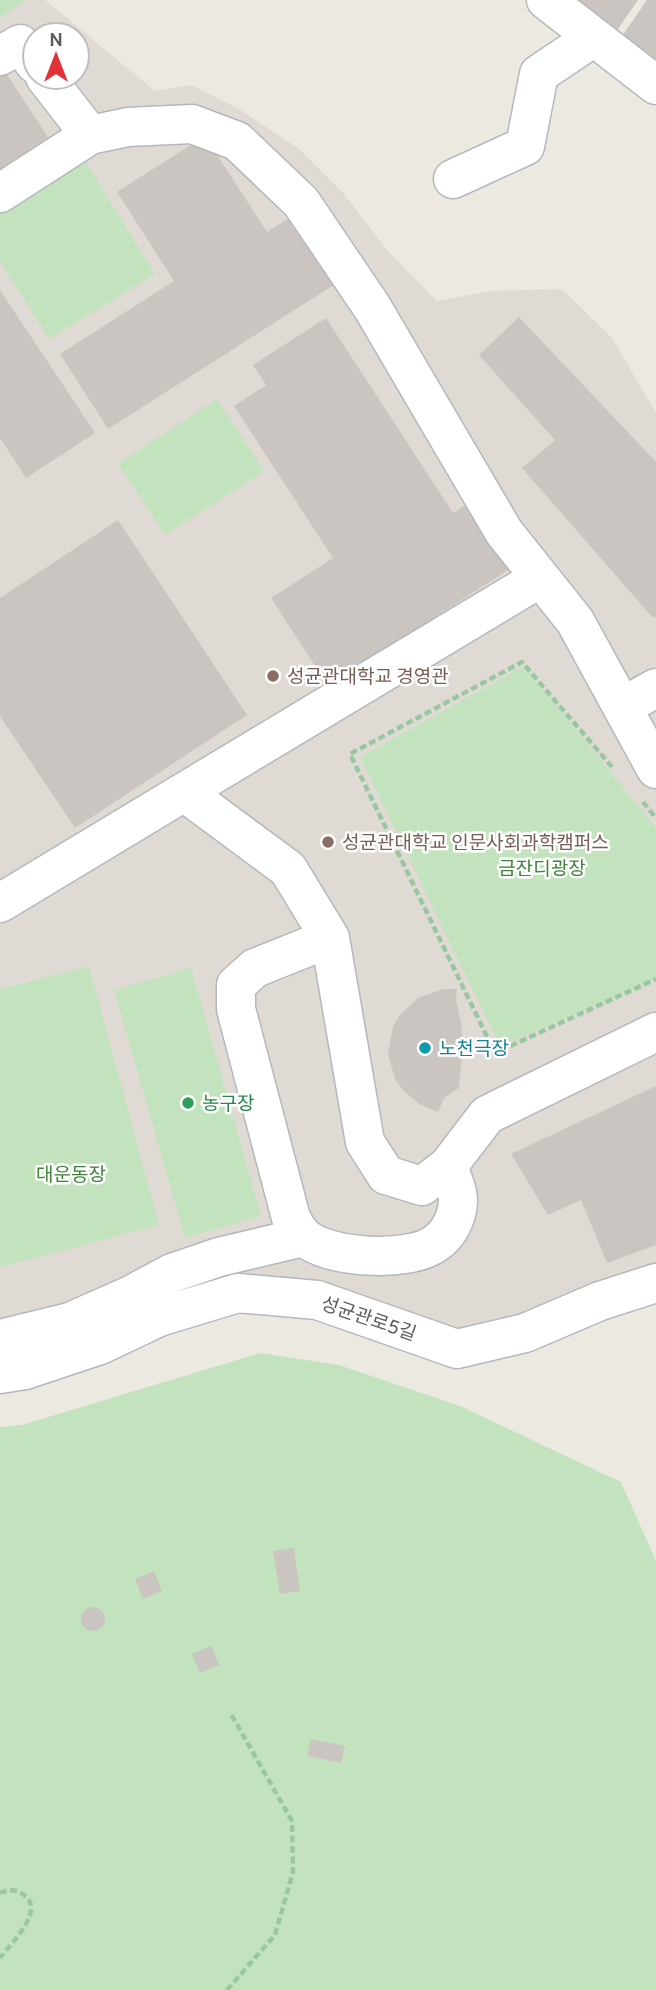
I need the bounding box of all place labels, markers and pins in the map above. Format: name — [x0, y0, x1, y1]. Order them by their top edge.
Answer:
place label: 성균관대학교 경영관 — [287, 666, 449, 690]
marker: 성균관대학교 경영관 — [265, 668, 281, 684]
place label: 성균관대학교 인문사회과학캠퍼스 — [342, 832, 609, 856]
marker: 성균관대학교 인문사회과학캠퍼스 — [320, 834, 336, 850]
place label: 노천극장 — [439, 1038, 509, 1062]
marker: 노천극장 — [417, 1040, 433, 1056]
place label: 농구장 — [202, 1093, 254, 1117]
marker: 농구장 — [180, 1095, 196, 1111]

